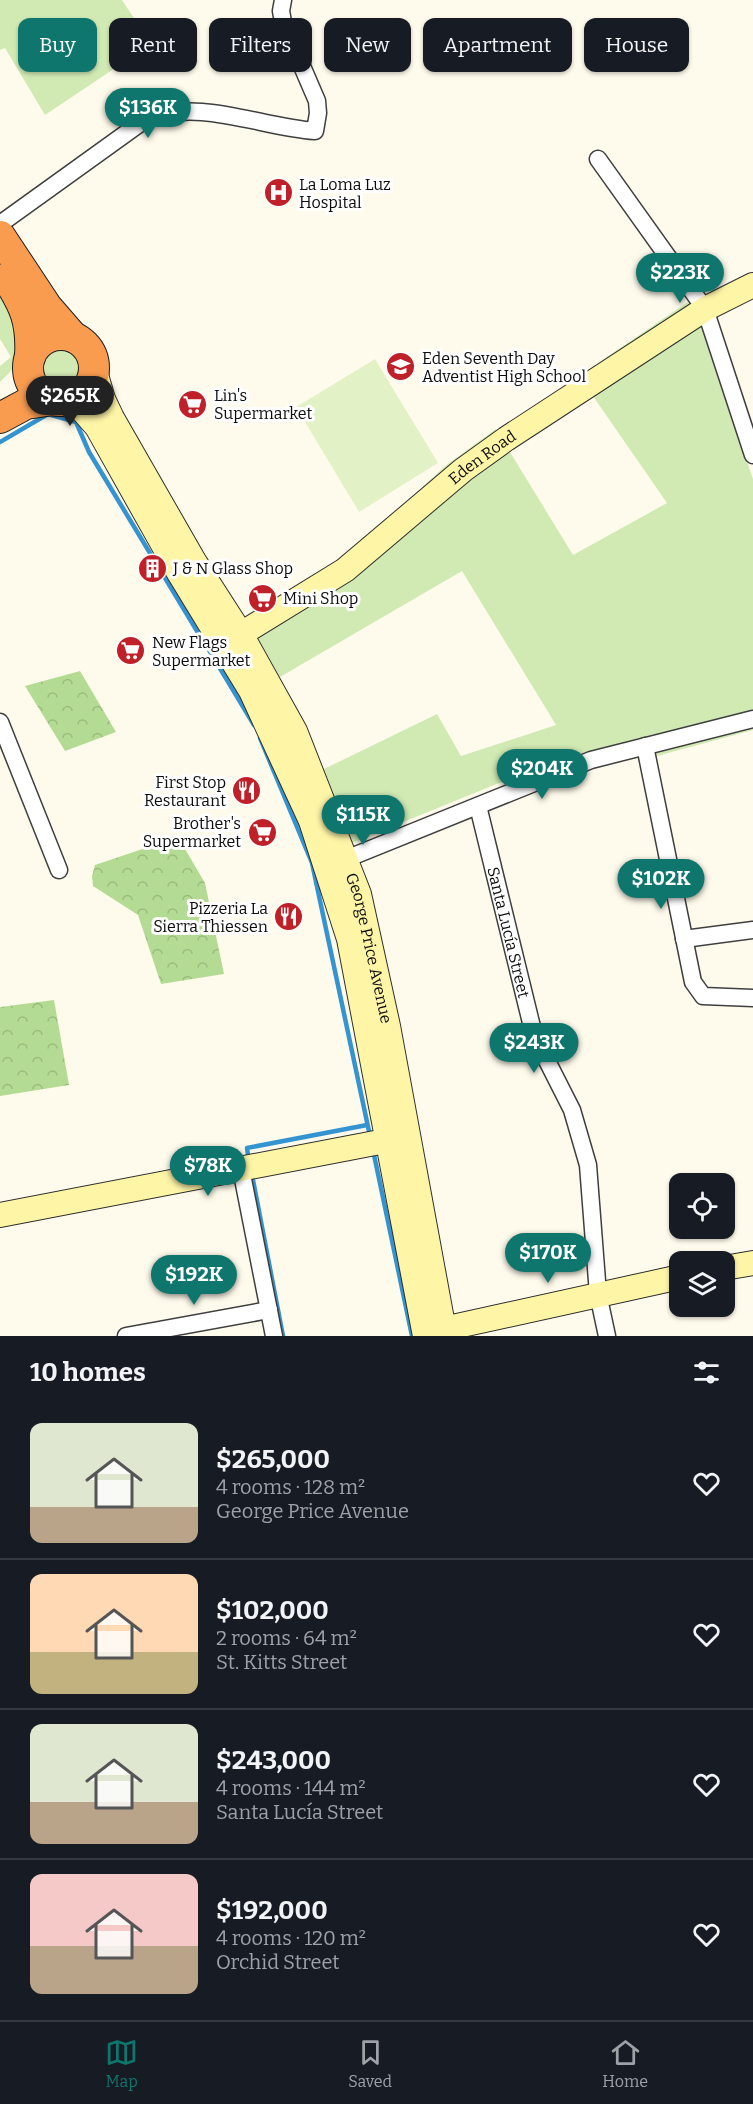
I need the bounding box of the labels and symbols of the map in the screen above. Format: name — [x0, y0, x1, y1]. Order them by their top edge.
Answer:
pin: $136K — [106, 88, 190, 139]
place label: La Loma Luz Hospital — [299, 175, 391, 212]
hospital icon: La Loma Luz Hospital — [262, 177, 294, 209]
pin: $223K — [638, 253, 722, 304]
place label: Eden Seventh Day Adventist High School — [422, 349, 586, 386]
school or university icon: Eden Seventh Day Adventist High School — [385, 351, 417, 383]
pin: $265K — [28, 376, 112, 427]
place label: Lin's Supermarket — [214, 386, 312, 423]
supermarket icon: Lin's Supermarket — [177, 388, 209, 420]
street label: Eden Road — [445, 426, 520, 488]
building icon: J & N Glass Shop — [136, 552, 168, 584]
place label: J & N Glass Shop — [172, 559, 293, 578]
supermarket icon: Mini Shop — [246, 582, 278, 614]
place label: Mini Shop — [283, 589, 358, 608]
place label: New Flags Supermarket — [152, 633, 250, 670]
supermarket icon: New Flags Supermarket — [115, 635, 147, 667]
pin: $204K — [500, 749, 584, 800]
place label: First Stop Restaurant — [144, 773, 226, 810]
restaurant icon: First Stop Restaurant — [231, 775, 263, 807]
pin: $115K — [321, 795, 405, 846]
place label: Brother's Supermarket — [143, 814, 241, 851]
supermarket icon: Brother's Supermarket — [246, 816, 278, 848]
pin: $102K — [619, 859, 703, 910]
street label: Santa Lucía Street — [483, 865, 534, 1000]
street label: George Price Avenue — [342, 870, 396, 1025]
place label: Pizzeria La Sierra Thiessen — [153, 899, 268, 936]
restaurant icon: Pizzeria La Sierra Thiessen — [273, 901, 305, 933]
pin: $243K — [492, 1023, 576, 1074]
pin: $78K — [172, 1146, 244, 1197]
pin: $170K — [506, 1233, 590, 1284]
pin: $192K — [152, 1255, 236, 1306]

